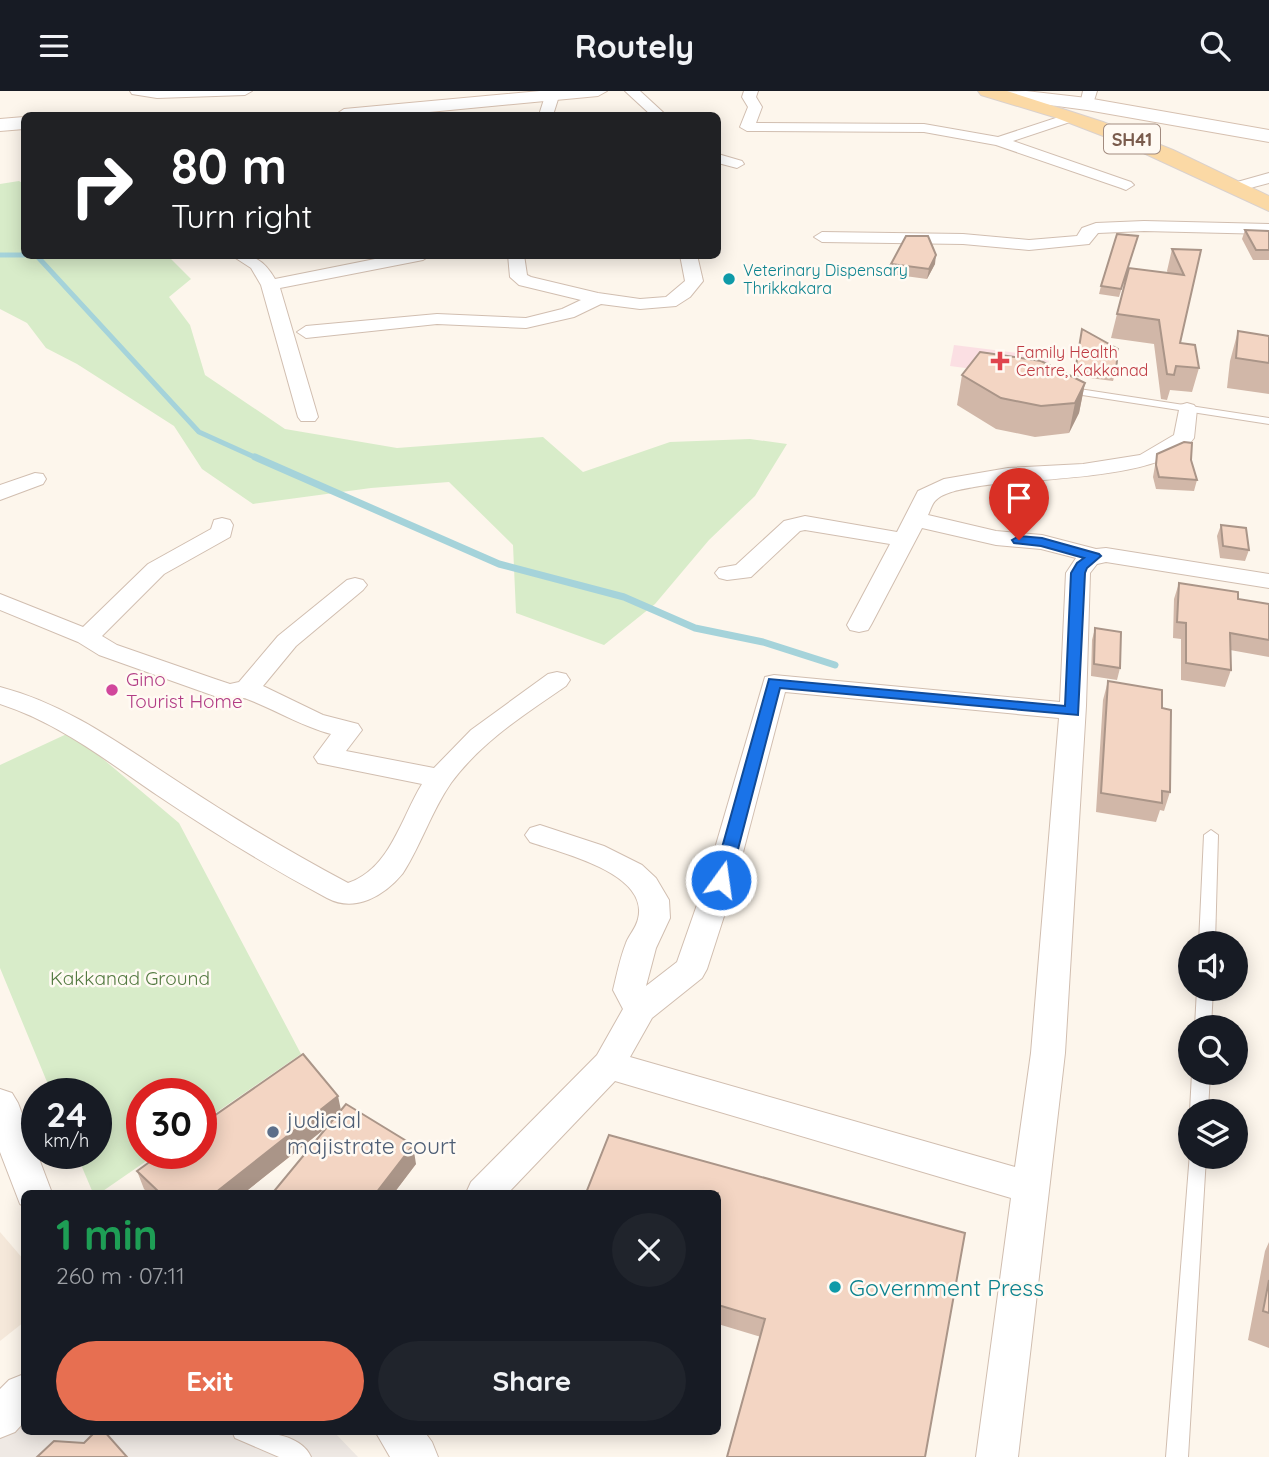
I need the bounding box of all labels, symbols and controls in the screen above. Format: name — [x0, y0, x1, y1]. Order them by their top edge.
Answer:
text: Routely — [575, 26, 694, 66]
icon: menu — [35, 27, 73, 65]
icon: search — [1196, 27, 1234, 65]
road number: SH41 — [1104, 124, 1160, 153]
text: 80 m — [171, 135, 287, 196]
icon: right — [56, 140, 147, 231]
text: Turn right — [171, 196, 312, 236]
place label: Veterinary Dispensary Thrikkakara — [743, 260, 908, 298]
marker: Veterinary Dispensary Thrikkakara — [721, 271, 737, 287]
place label: Family Health Centre, Kakkanad — [1016, 342, 1148, 380]
marker: Family Health Centre, Kakkanad — [990, 351, 1010, 371]
pin — [989, 468, 1049, 540]
icon: arrive — [1000, 479, 1038, 517]
place label: Gino Tourist Home — [126, 667, 243, 713]
marker: Gino Tourist Home — [104, 682, 120, 698]
position arrow — [684, 843, 758, 917]
map controls — [1178, 931, 1248, 1169]
button: sound — [1178, 931, 1248, 1001]
park label: Kakkanad Ground — [50, 966, 210, 990]
button: search — [1178, 1015, 1248, 1085]
speed limit sign: 30 — [126, 1078, 217, 1169]
text: 24 — [46, 1092, 87, 1136]
button: layers — [1178, 1099, 1248, 1169]
place label: judicial majistrate court — [286, 1105, 457, 1160]
marker: judicial majistrate court — [265, 1124, 281, 1140]
text: km/h — [44, 1129, 89, 1152]
text: 1 min — [56, 1208, 158, 1261]
button: close — [612, 1213, 686, 1287]
text: 260 m · 07:11 — [56, 1261, 185, 1290]
place label: Government Press — [849, 1273, 1044, 1302]
marker: Government Press — [827, 1279, 843, 1295]
button: Exit — [56, 1341, 364, 1421]
button: Share — [378, 1341, 686, 1421]

